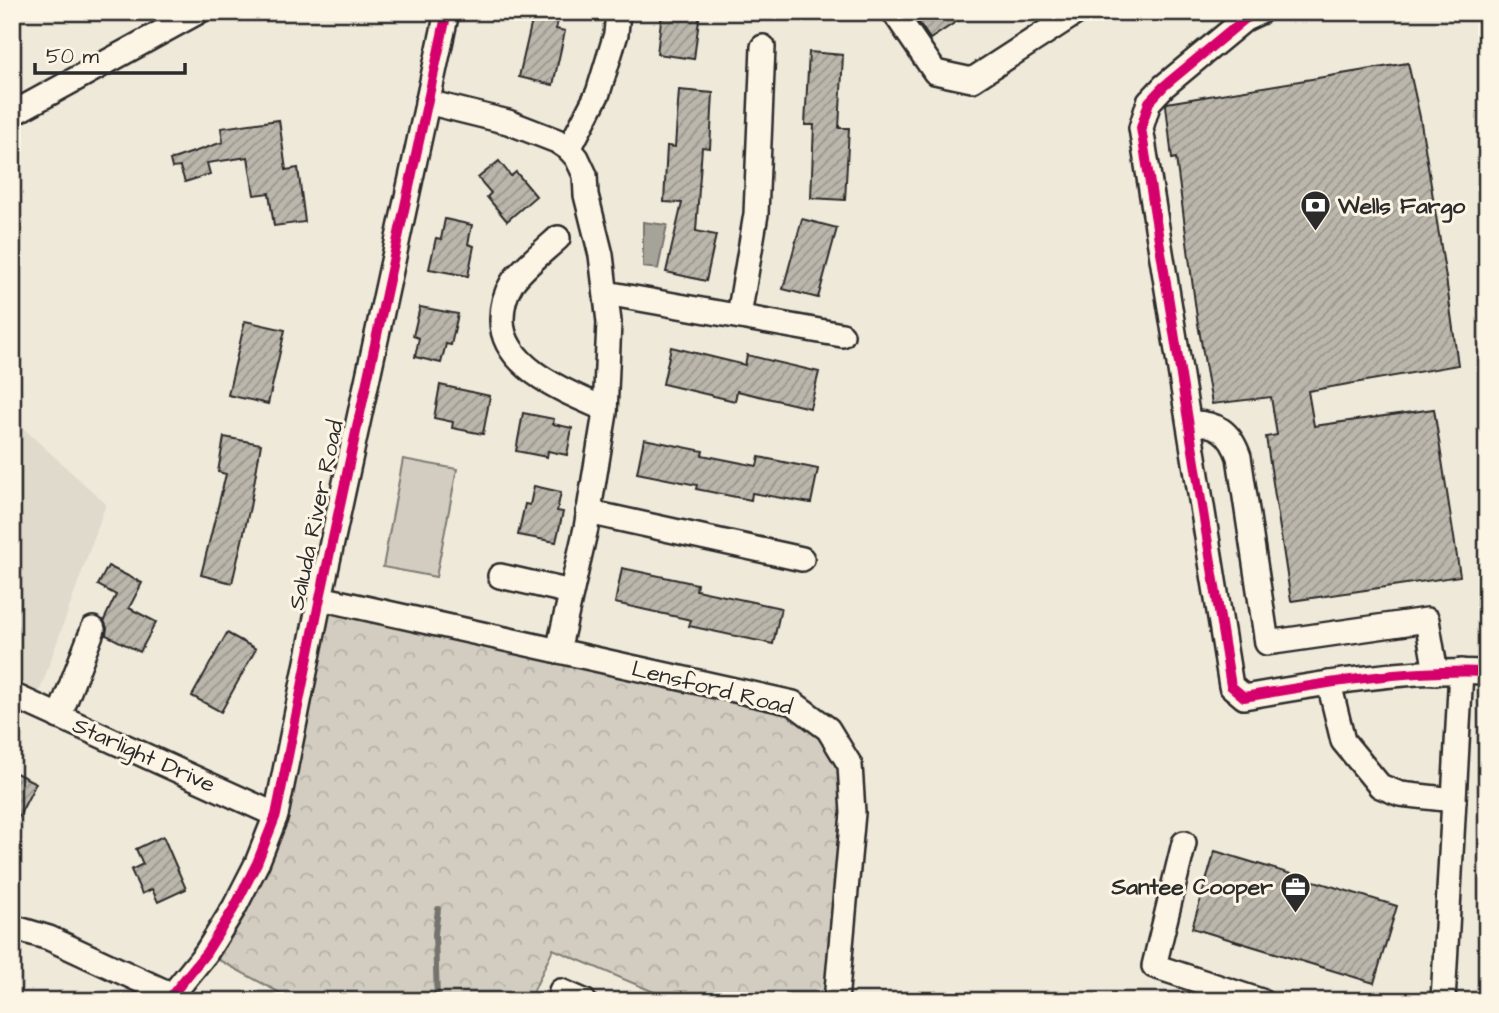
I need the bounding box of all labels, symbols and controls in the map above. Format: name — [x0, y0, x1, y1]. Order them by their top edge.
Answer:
scale bar — [35, 32, 186, 76]
text: 50 m — [46, 42, 100, 71]
bank icon: Wells Fargo — [1298, 189, 1332, 233]
place label: Wells Fargo — [1337, 190, 1465, 223]
street label: Saluda River Road — [280, 417, 352, 613]
street label: Lensford Road — [628, 653, 796, 723]
street label: Starlight Drive — [67, 709, 220, 802]
office icon: Santee Cooper — [1279, 870, 1313, 914]
place label: Santee Cooper — [1111, 871, 1273, 903]

